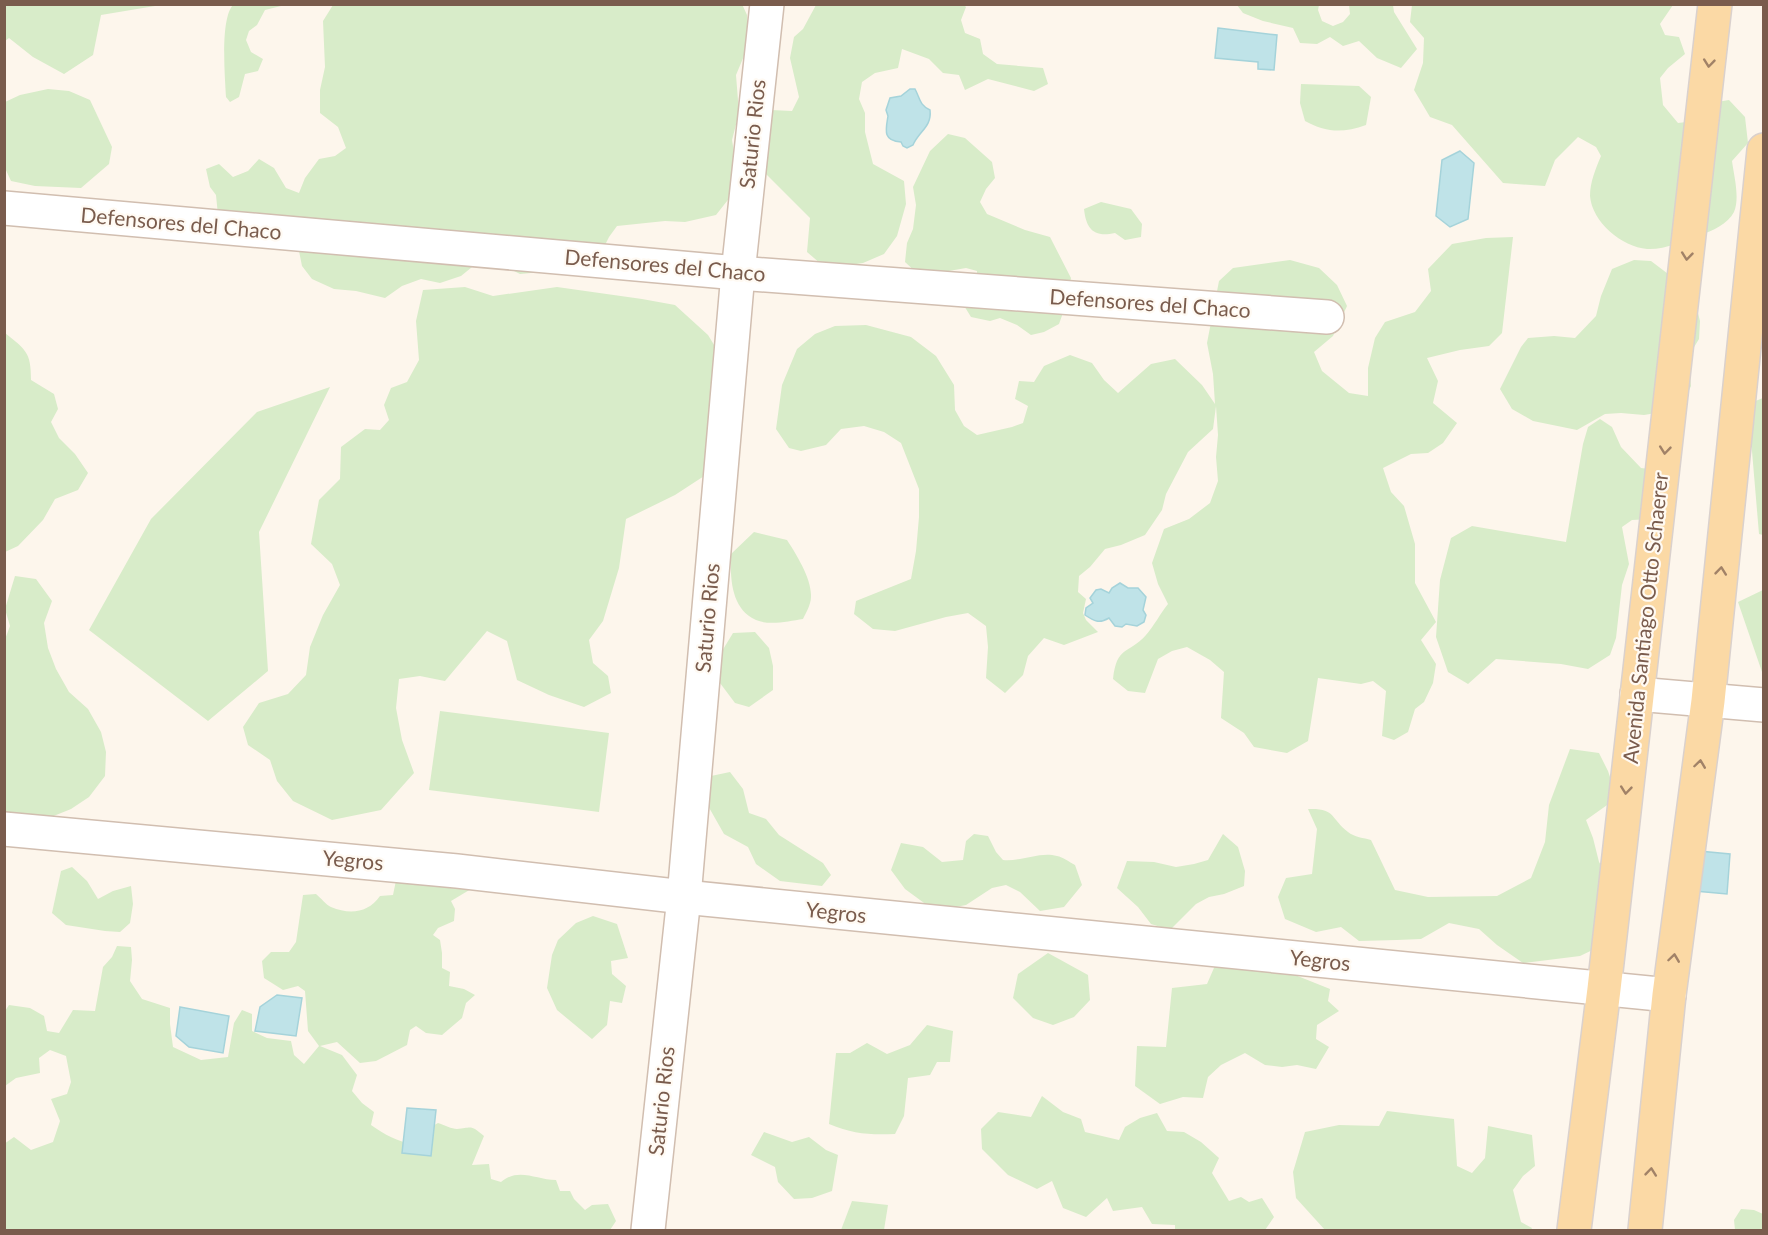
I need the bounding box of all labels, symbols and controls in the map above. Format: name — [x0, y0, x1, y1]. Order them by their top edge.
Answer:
one-way arrow — [1703, 58, 1716, 67]
street label: Saturio Rios — [733, 78, 770, 190]
street label: Defensores del Chaco — [80, 201, 283, 244]
street label: Defensores del Chaco — [564, 243, 767, 286]
one-way arrow — [1681, 252, 1694, 261]
street label: Defensores del Chaco — [1049, 283, 1252, 322]
one-way arrow — [1659, 446, 1672, 455]
street label: Avenida Santiago Otto Schaerer — [1617, 471, 1672, 765]
street label: Saturio Rios — [689, 562, 724, 674]
one-way arrow — [1714, 566, 1727, 575]
one-way arrow — [1693, 760, 1705, 769]
one-way arrow — [1621, 785, 1633, 795]
street label: Yegros — [322, 844, 385, 875]
street label: Yegros — [805, 896, 868, 927]
street label: Yegros — [1289, 944, 1352, 975]
one-way arrow — [1667, 953, 1679, 962]
street label: Saturio Rios — [642, 1045, 679, 1157]
one-way arrow — [1644, 1168, 1657, 1177]

